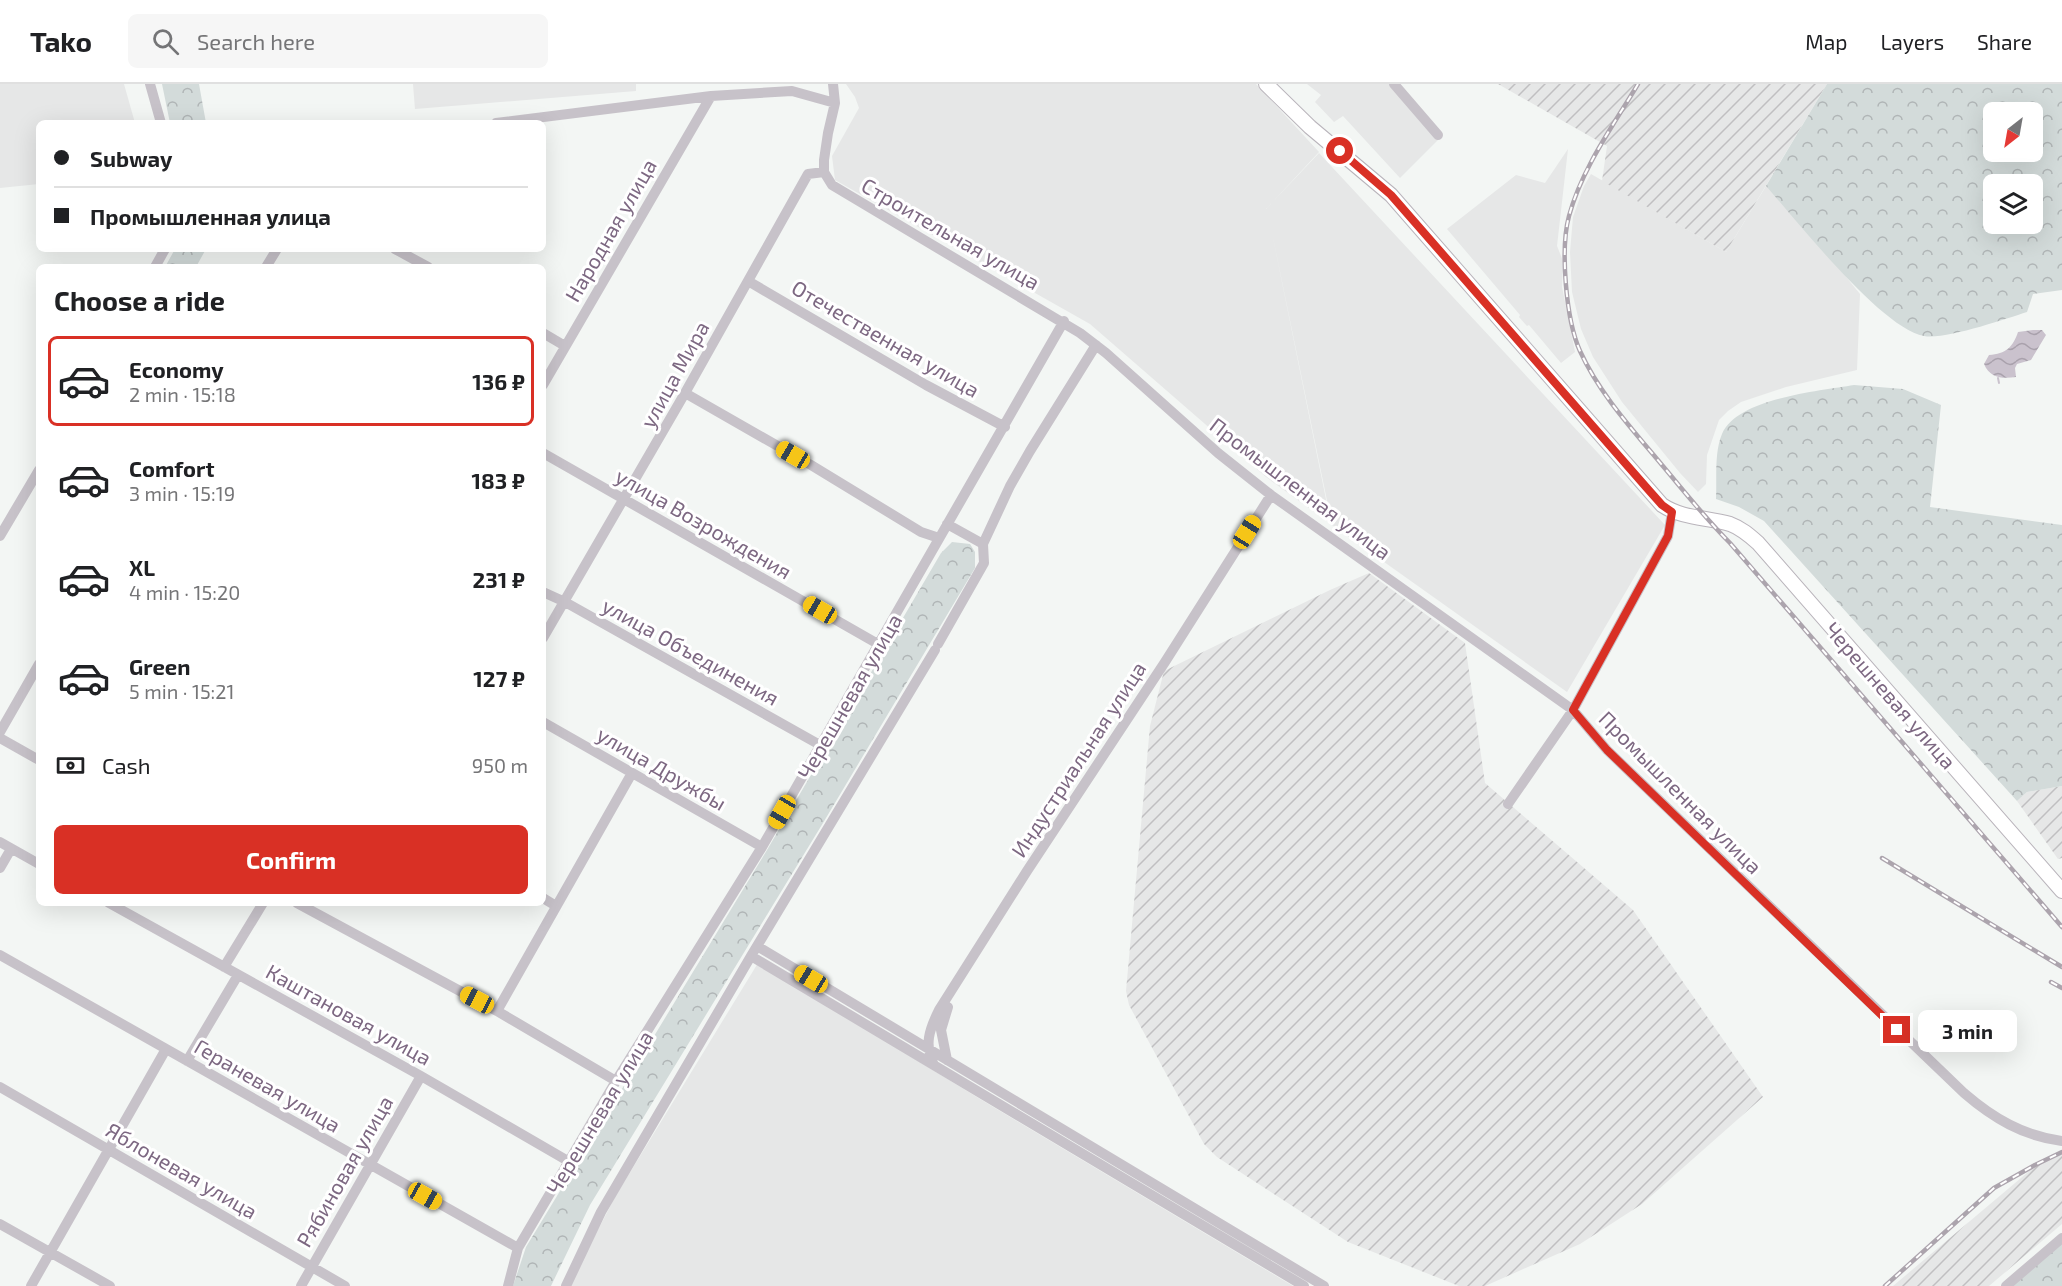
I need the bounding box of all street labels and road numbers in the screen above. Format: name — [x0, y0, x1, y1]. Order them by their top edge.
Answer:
street label: Народная улица — [559, 154, 662, 306]
street label: Строительная улица — [857, 172, 1044, 295]
street label: Отечественная улица — [787, 274, 984, 403]
street label: улица Мира — [634, 316, 714, 432]
street label: Промышленная улица — [1205, 412, 1396, 565]
street label: улица Возрождения — [611, 462, 796, 584]
street label: улица Объединения — [598, 592, 784, 711]
street label: Черешневая улица — [792, 609, 907, 784]
street label: Черешневая улица — [1820, 616, 1962, 774]
street label: Индустриальная улица — [1005, 657, 1151, 862]
street label: Промышленная улица — [1594, 705, 1768, 879]
street label: улица Дружбы — [592, 721, 731, 816]
street label: Каштановая улица — [261, 958, 436, 1071]
street label: Черешневая улица — [540, 1026, 659, 1199]
street label: Гераневая улица — [190, 1033, 345, 1138]
street label: Рябиновая улица — [291, 1091, 398, 1252]
street label: Яблоневая улица — [102, 1117, 262, 1224]

